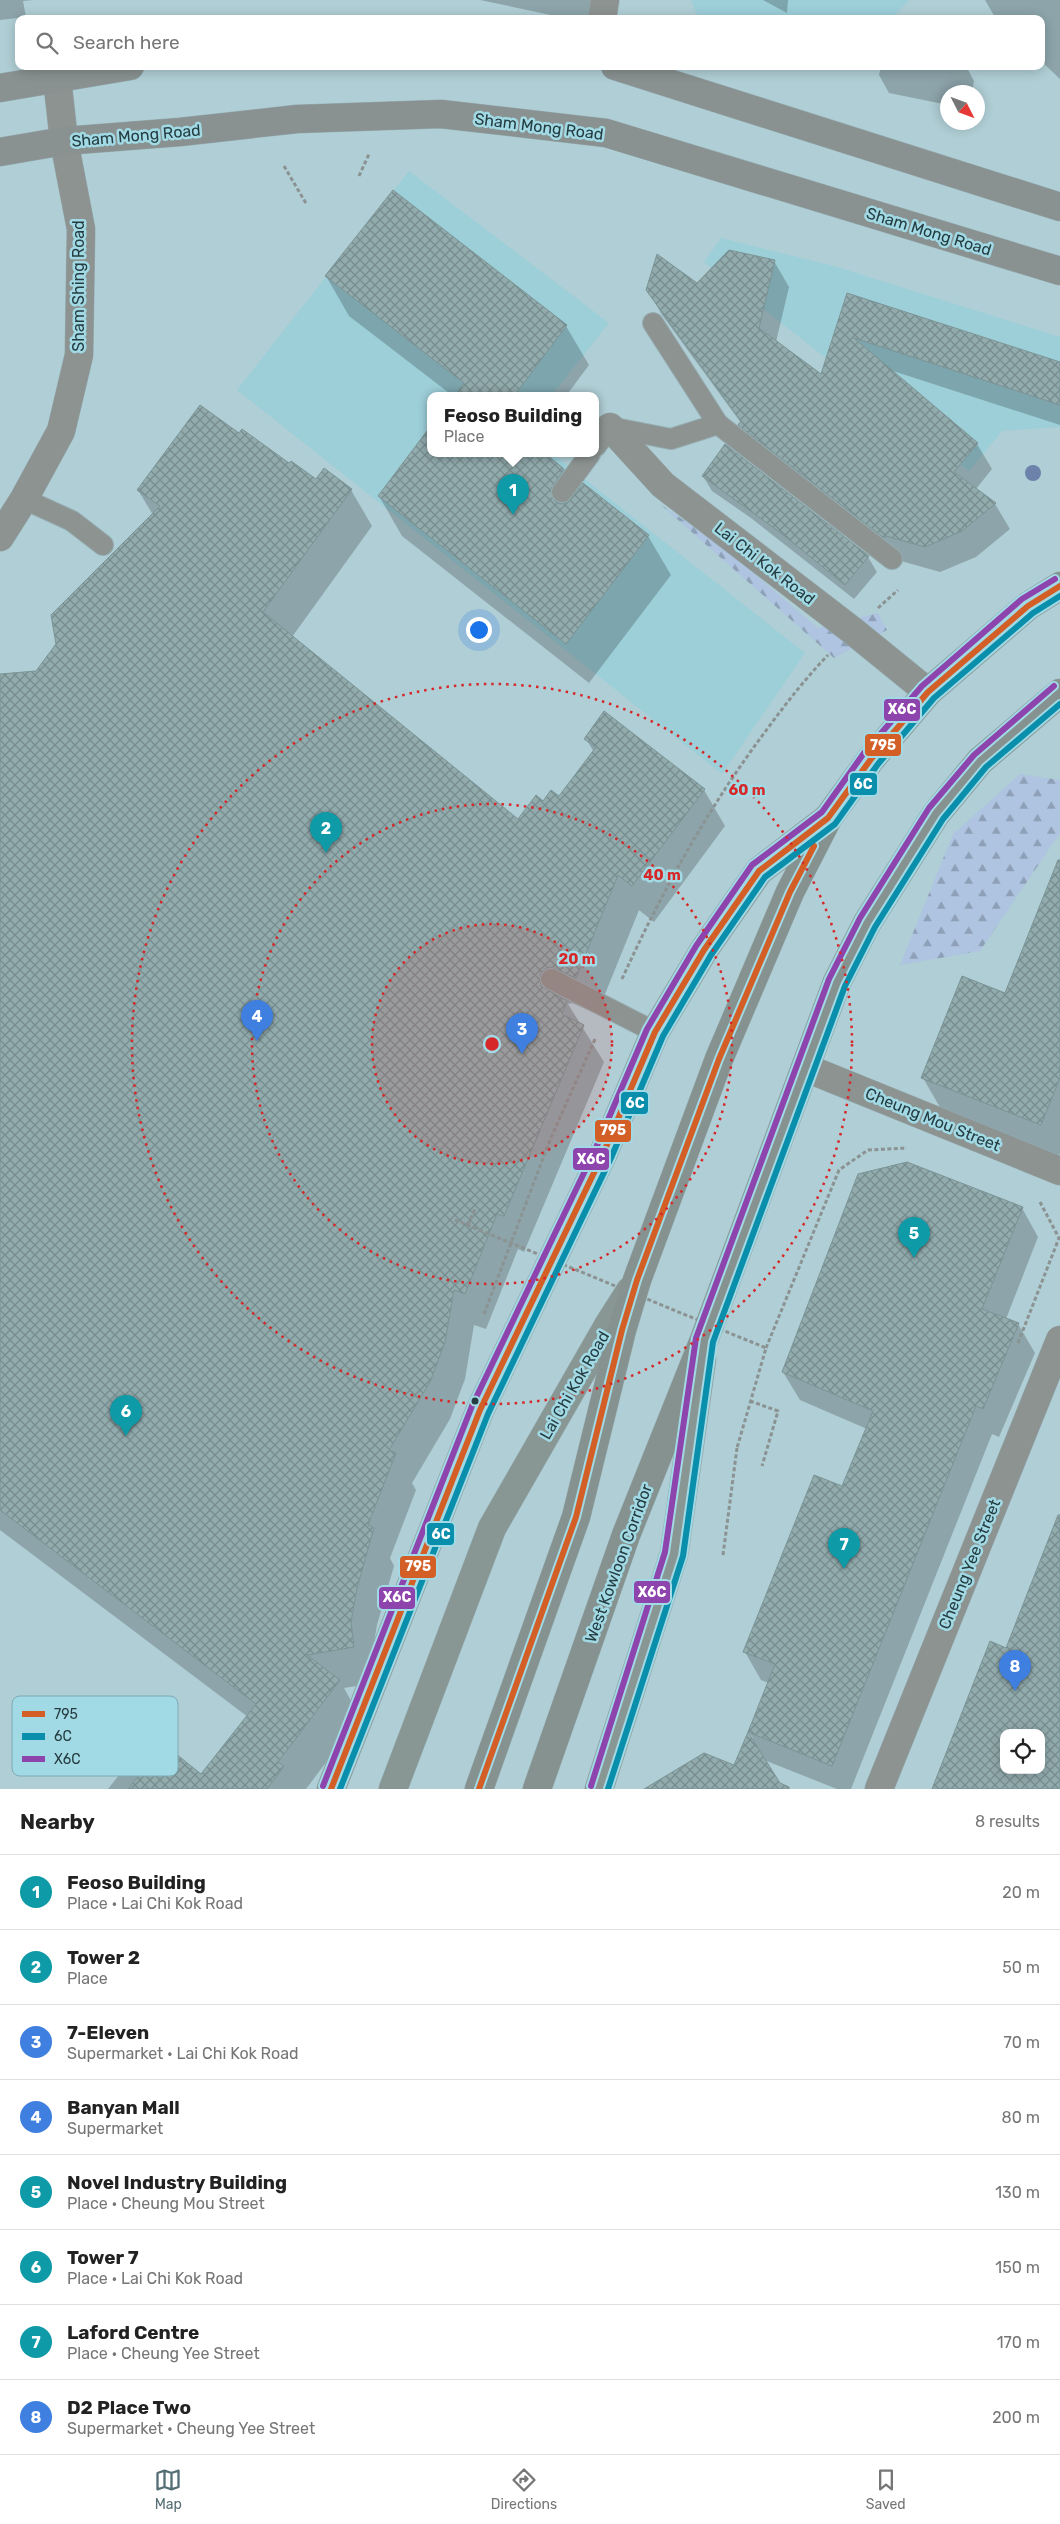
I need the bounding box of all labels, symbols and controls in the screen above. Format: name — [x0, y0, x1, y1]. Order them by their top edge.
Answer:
search box — [15, 15, 1045, 70]
icon: search — [33, 29, 61, 57]
text: Search here — [73, 31, 180, 54]
north arrow — [940, 85, 985, 130]
street label: Sham Mong Road — [473, 109, 604, 144]
street label: Sham Mong Road — [71, 120, 201, 151]
street label: Sham Mong Road — [864, 203, 994, 260]
street label: Sham Shing Road — [69, 220, 88, 352]
popup — [427, 392, 599, 457]
text: Feoso Building — [444, 404, 582, 427]
text: Place — [444, 427, 484, 446]
pin: 1 — [497, 474, 529, 515]
street label: Lai Chi Kok Road — [711, 518, 819, 608]
your location — [466, 617, 492, 643]
line badge: X6C — [883, 698, 921, 722]
text: X6C — [888, 701, 916, 718]
line badge: 795 — [864, 733, 902, 757]
text: 795 — [870, 737, 896, 754]
line badge: 6C — [849, 772, 878, 796]
text: 6C — [854, 776, 873, 793]
text: 60 m — [729, 781, 765, 799]
pin: 2 — [310, 812, 342, 853]
text: 40 m — [643, 866, 681, 884]
text: 20 m — [559, 950, 595, 968]
pin: 4 — [241, 1000, 273, 1041]
pin: 3 — [506, 1013, 538, 1054]
centre of rings — [483, 1035, 501, 1053]
street label: Cheung Mou Street — [863, 1084, 1003, 1155]
line badge: 6C — [620, 1091, 649, 1115]
text: 6C — [626, 1095, 645, 1112]
line badge: 795 — [594, 1119, 632, 1143]
text: 795 — [600, 1122, 626, 1139]
line badge: X6C — [572, 1147, 610, 1171]
text: X6C — [577, 1151, 605, 1168]
pin: 5 — [898, 1217, 930, 1258]
street label: Lai Chi Kok Road — [536, 1328, 613, 1443]
pin: 6 — [110, 1395, 142, 1436]
unlabelled marker — [470, 1396, 480, 1406]
street label: West Kowloon Corridor — [581, 1481, 656, 1645]
street label: Cheung Yee Street — [935, 1496, 1004, 1632]
line badge: 6C — [426, 1522, 455, 1546]
text: 6C — [432, 1526, 451, 1543]
pin: 7 — [828, 1528, 860, 1569]
line badge: 795 — [399, 1555, 437, 1579]
text: 795 — [405, 1558, 431, 1575]
line badge: X6C — [633, 1580, 671, 1604]
text: X6C — [638, 1584, 666, 1601]
line badge: X6C — [378, 1586, 416, 1610]
text: X6C — [383, 1589, 411, 1606]
pin: 8 — [999, 1650, 1031, 1691]
legend — [12, 1696, 178, 1776]
text: 795 — [54, 1706, 78, 1723]
text: 6C — [54, 1728, 72, 1745]
map controls — [1000, 1729, 1045, 1774]
button: locate — [1000, 1729, 1045, 1774]
text: X6C — [54, 1751, 81, 1768]
text: Nearby — [20, 1809, 95, 1834]
text: 8 results — [975, 1812, 1040, 1831]
text: Feoso Building — [67, 1871, 206, 1894]
text: 1 — [32, 1883, 40, 1902]
text: 20 m — [1002, 1883, 1040, 1902]
text: Place · Lai Chi Kok Road — [67, 1894, 243, 1913]
text: Tower 2 — [67, 1946, 140, 1969]
text: 2 — [31, 1958, 41, 1977]
text: 50 m — [1002, 1958, 1040, 1977]
text: Place — [67, 1969, 108, 1988]
text: 7-Eleven — [67, 2021, 149, 2044]
text: 3 — [31, 2033, 41, 2052]
text: 70 m — [1003, 2033, 1040, 2052]
text: Supermarket · Lai Chi Kok Road — [67, 2044, 299, 2063]
text: Banyan Mall — [67, 2096, 180, 2119]
text: 4 — [31, 2108, 41, 2127]
text: 80 m — [1002, 2108, 1040, 2127]
text: Supermarket — [67, 2119, 163, 2138]
text: Novel Industry Building — [67, 2171, 287, 2194]
text: 5 — [31, 2183, 41, 2202]
text: 130 m — [995, 2183, 1040, 2202]
text: Place · Cheung Mou Street — [67, 2194, 265, 2213]
text: Tower 7 — [67, 2246, 139, 2269]
text: 6 — [31, 2258, 41, 2277]
text: 150 m — [995, 2258, 1040, 2277]
text: Place · Lai Chi Kok Road — [67, 2269, 243, 2288]
text: Laford Centre — [67, 2321, 199, 2344]
text: 7 — [31, 2333, 41, 2352]
text: 170 m — [997, 2333, 1040, 2352]
text: Place · Cheung Yee Street — [67, 2344, 260, 2363]
text: D2 Place Two — [67, 2396, 191, 2419]
text: 8 — [31, 2408, 41, 2427]
text: 200 m — [992, 2408, 1040, 2427]
text: Supermarket · Cheung Yee Street — [67, 2419, 315, 2438]
tab: Map — [154, 2466, 182, 2513]
tab: Directions — [491, 2466, 557, 2513]
tab: Saved — [866, 2466, 906, 2513]

